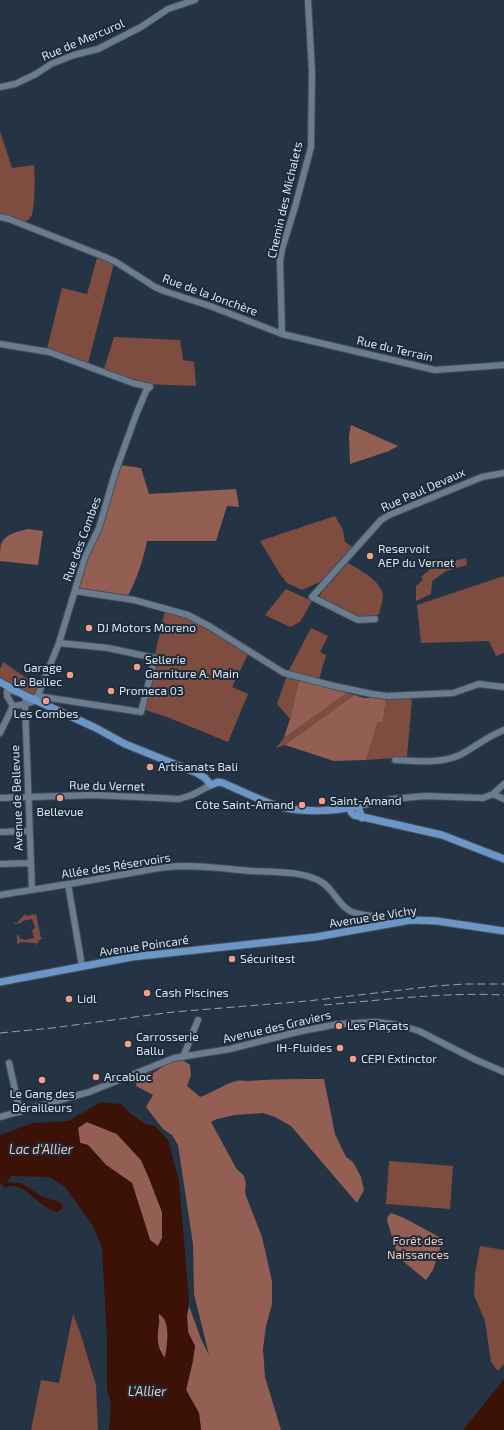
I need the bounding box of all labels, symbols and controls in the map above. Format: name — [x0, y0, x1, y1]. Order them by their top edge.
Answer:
street label: Rue de Mercurol — [39, 16, 127, 64]
street label: Chemin des Michalets — [265, 140, 305, 260]
street label: Rue de la Jonchère — [160, 271, 260, 319]
street label: Rue du Terrain — [355, 333, 435, 365]
street label: Rue Paul Devaux — [379, 465, 467, 515]
street label: Rue des Combes — [60, 495, 104, 583]
place label: Reservoit AEP du Vernet — [378, 542, 454, 570]
marker: Reservoit AEP du Vernet — [365, 551, 375, 561]
place label: DJ Motors Moreno — [97, 621, 196, 635]
marker: DJ Motors Moreno — [84, 623, 94, 633]
place label: Sellerie Garniture A. Main — [145, 653, 239, 681]
place label: Garage Le Bellec — [13, 661, 62, 689]
marker: Sellerie Garniture A. Main — [132, 662, 142, 672]
marker: Garage Le Bellec — [65, 670, 75, 680]
place label: Promeca 03 — [119, 684, 184, 698]
marker: Promeca 03 — [106, 686, 116, 696]
marker: Les Combes — [41, 696, 51, 706]
place label: Les Combes — [14, 707, 78, 721]
street label: Avenue de Bellevue — [8, 745, 26, 851]
place label: Artisanats Bali — [158, 760, 238, 774]
marker: Artisanats Bali — [145, 762, 155, 772]
street label: Rue du Vernet — [69, 778, 145, 794]
marker: Bellevue — [55, 793, 65, 803]
place label: Saint-Amand — [330, 794, 402, 808]
marker: Saint-Amand — [317, 796, 327, 806]
place label: Côte Saint-Amand — [195, 798, 294, 812]
marker: Côte Saint-Amand — [297, 800, 307, 810]
place label: Bellevue — [36, 805, 84, 819]
street label: Allée des Réservoirs — [60, 850, 172, 882]
street label: Avenue de Vichy — [328, 903, 418, 931]
street label: Avenue Poincaré — [98, 933, 190, 959]
place label: Sécuritest — [240, 952, 295, 966]
marker: Sécuritest — [227, 954, 237, 964]
place label: Cash Piscines — [155, 986, 229, 1000]
marker: Cash Piscines — [142, 988, 152, 998]
place label: Lidl — [77, 992, 97, 1006]
marker: Lidl — [64, 994, 74, 1004]
street label: Avenue des Graviers — [221, 1008, 333, 1046]
place label: Les Plaçats — [347, 1019, 409, 1033]
marker: Les Plaçats — [334, 1021, 344, 1031]
place label: Carrosserie Ballu — [136, 1030, 199, 1058]
marker: Carrosserie Ballu — [123, 1039, 133, 1049]
place label: IH-Fluides — [276, 1041, 332, 1055]
marker: IH-Fluides — [335, 1043, 345, 1053]
place label: CEPI Extinctor — [361, 1052, 437, 1066]
marker: CEPI Extinctor — [348, 1054, 358, 1064]
place label: Arcabloc — [104, 1070, 152, 1084]
marker: Arcabloc — [91, 1072, 101, 1082]
marker: Le Gang des Dérailleurs — [37, 1075, 47, 1085]
place label: Le Gang des Dérailleurs — [9, 1087, 75, 1115]
water label: Lac d'Allier — [9, 1142, 73, 1158]
park label: Forêt des Naissances — [387, 1234, 449, 1262]
water label: L'Allier — [128, 1384, 166, 1400]

